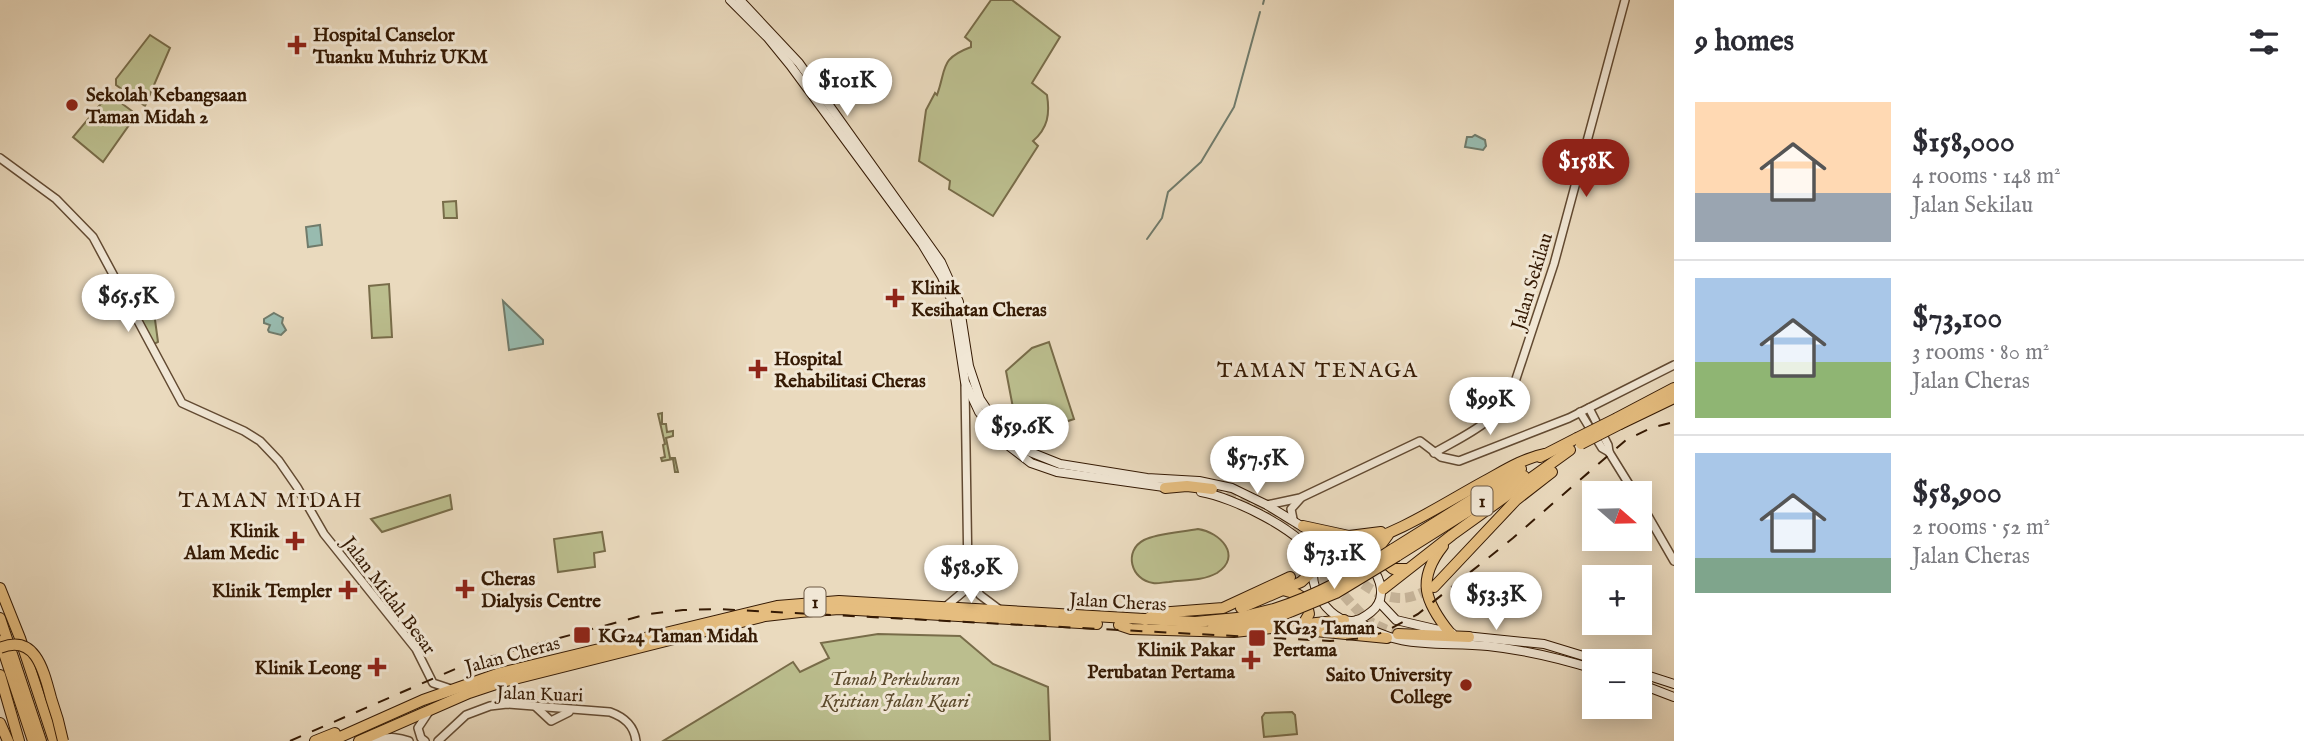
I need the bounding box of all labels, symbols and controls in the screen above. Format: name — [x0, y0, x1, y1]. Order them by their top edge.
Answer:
text: 9 homes — [1695, 23, 1794, 61]
icon: filters — [2245, 23, 2283, 61]
place label: Hospital Canselor Tuanku Muhriz UKM — [312, 24, 488, 70]
marker: Hospital Canselor Tuanku Muhriz UKM — [287, 35, 307, 55]
pin: $101K — [798, 58, 896, 118]
text: $101K — [818, 66, 876, 95]
place label: Sekolah Kebangsaan Taman Midah 2 — [85, 84, 247, 130]
marker: Sekolah Kebangsaan Taman Midah 2 — [64, 97, 80, 113]
text: $158,000 — [1912, 124, 2015, 162]
icon: home — [1751, 130, 1835, 214]
pin: $158K — [1537, 140, 1635, 199]
text: $158K — [1558, 147, 1614, 176]
text: 4 rooms · 148 m² — [1912, 162, 2061, 191]
text: Jalan Sekilau — [1912, 191, 2033, 220]
street label: Jalan Sekilau — [1506, 230, 1559, 335]
pin: $65.5K — [71, 274, 185, 334]
place label: Klinik Kesihatan Cheras — [911, 277, 1047, 323]
text: $65.5K — [98, 282, 158, 311]
marker: Klinik Kesihatan Cheras — [885, 288, 905, 308]
text: $73,100 — [1912, 300, 2002, 338]
icon: home — [1751, 306, 1835, 390]
text: 3 rooms · 80 m² — [1912, 338, 2049, 367]
place label: Hospital Rehabilitasi Cheras — [774, 348, 926, 394]
district label: TAMAN TENAGA — [1217, 358, 1419, 385]
marker: Hospital Rehabilitasi Cheras — [748, 359, 768, 379]
text: Jalan Cheras — [1912, 367, 2030, 396]
pin: $99K — [1449, 378, 1531, 437]
text: $99K — [1465, 385, 1515, 414]
pin: $59.6K — [965, 405, 1079, 464]
text: $59.6K — [991, 412, 1053, 441]
pin: $57.5K — [1200, 436, 1314, 496]
text: $57.5K — [1226, 444, 1288, 473]
text: $58,900 — [1912, 475, 2002, 513]
north arrow — [1582, 481, 1652, 551]
map controls — [1582, 481, 1652, 719]
icon: home — [1751, 481, 1835, 565]
road number: 1 — [1472, 486, 1492, 516]
district label: TAMAN MIDAH — [178, 488, 364, 515]
text: 2 rooms · 52 m² — [1912, 513, 2050, 542]
place label: Klinik Alam Medic — [183, 520, 280, 566]
marker: Klinik Alam Medic — [285, 531, 305, 551]
street label: Jalan Midah Besar — [335, 531, 441, 660]
pin: $73.1K — [1277, 532, 1391, 591]
text: $73.1K — [1303, 539, 1365, 568]
text: Jalan Cheras — [1912, 542, 2030, 571]
pin: $58.9K — [914, 546, 1028, 605]
text: $58.9K — [940, 553, 1002, 582]
button: + — [1582, 565, 1652, 635]
place label: Cheras Dialysis Centre — [481, 568, 601, 614]
pin: $53.3K — [1439, 572, 1553, 632]
marker: Cheras Dialysis Centre — [455, 579, 475, 599]
place label: Klinik Templer — [212, 580, 333, 604]
marker: Klinik Templer — [338, 580, 358, 600]
text: $53.3K — [1466, 580, 1526, 609]
road number: 1 — [804, 588, 826, 616]
street label: Jalan Cheras — [1067, 588, 1167, 618]
place label: KG23 Taman Pertama — [1273, 617, 1375, 663]
marker: KG24 Taman Midah — [572, 625, 592, 645]
place label: KG24 Taman Midah — [598, 625, 759, 649]
marker: KG23 Taman Pertama — [1247, 628, 1267, 648]
street label: Jalan Cheras — [460, 632, 563, 681]
place label: Klinik Pakar Perubatan Pertama — [1087, 639, 1236, 685]
button: − — [1582, 649, 1652, 719]
marker: Klinik Pakar Perubatan Pertama — [1241, 650, 1261, 670]
place label: Klinik Leong — [254, 657, 362, 681]
marker: Klinik Leong — [367, 657, 387, 677]
place label: Saito University College — [1326, 664, 1453, 710]
park label: Tanah Perkuburan Kristian Jalan Kuari — [820, 668, 971, 714]
marker: Saito University College — [1458, 677, 1474, 693]
street label: Jalan Kuari — [494, 681, 584, 709]

